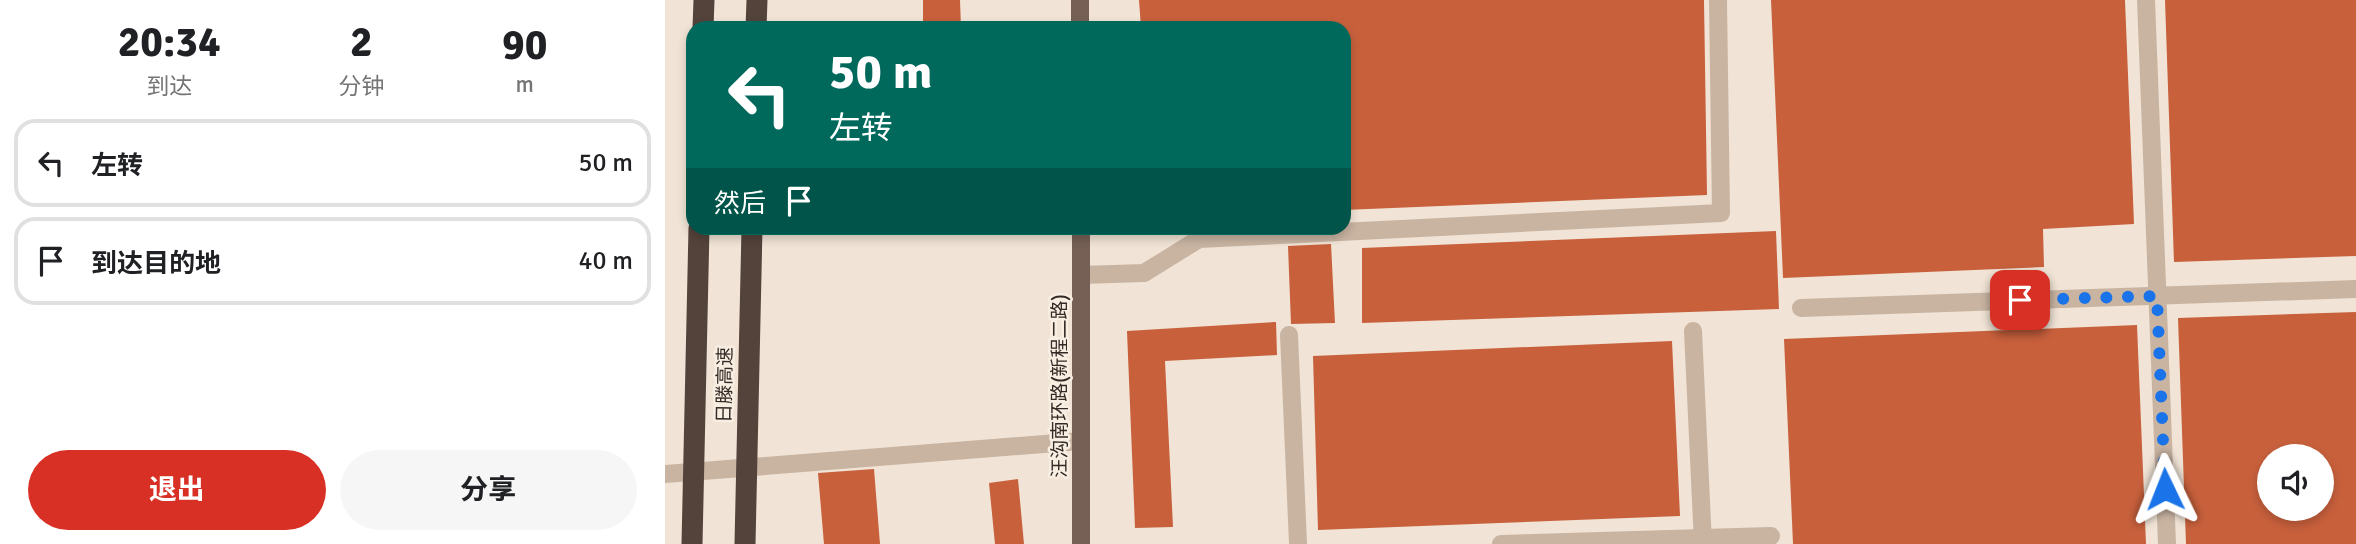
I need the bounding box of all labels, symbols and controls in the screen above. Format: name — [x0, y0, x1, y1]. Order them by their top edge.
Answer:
text: 20:34 — [118, 17, 221, 68]
text: 2 — [350, 17, 373, 68]
text: 90 — [502, 20, 547, 71]
text: 50 m — [829, 42, 932, 102]
icon: left — [714, 49, 805, 140]
text: m — [515, 70, 534, 99]
text: 到达 — [146, 72, 192, 101]
text: 分钟 — [338, 72, 384, 101]
text: 左转 — [829, 109, 893, 148]
icon: left — [32, 144, 70, 182]
text: 50 m — [578, 147, 633, 179]
text: 左转 — [91, 150, 143, 182]
icon: arrive — [780, 182, 818, 220]
text: 然后 — [714, 188, 766, 220]
icon: arrive — [32, 242, 70, 280]
text: 40 m — [578, 245, 633, 277]
text: 到达目的地 — [91, 248, 221, 280]
pin — [1990, 270, 2050, 330]
icon: arrive — [2001, 281, 2039, 319]
street label: 汪沟南环路(新程二路) — [1048, 294, 1072, 478]
street label: 日滕高速 — [712, 347, 738, 423]
map controls — [2257, 444, 2334, 521]
button: sound — [2257, 444, 2334, 521]
button: 退出 — [28, 450, 326, 530]
button: 分享 — [340, 450, 637, 530]
position arrow — [2128, 452, 2202, 526]

